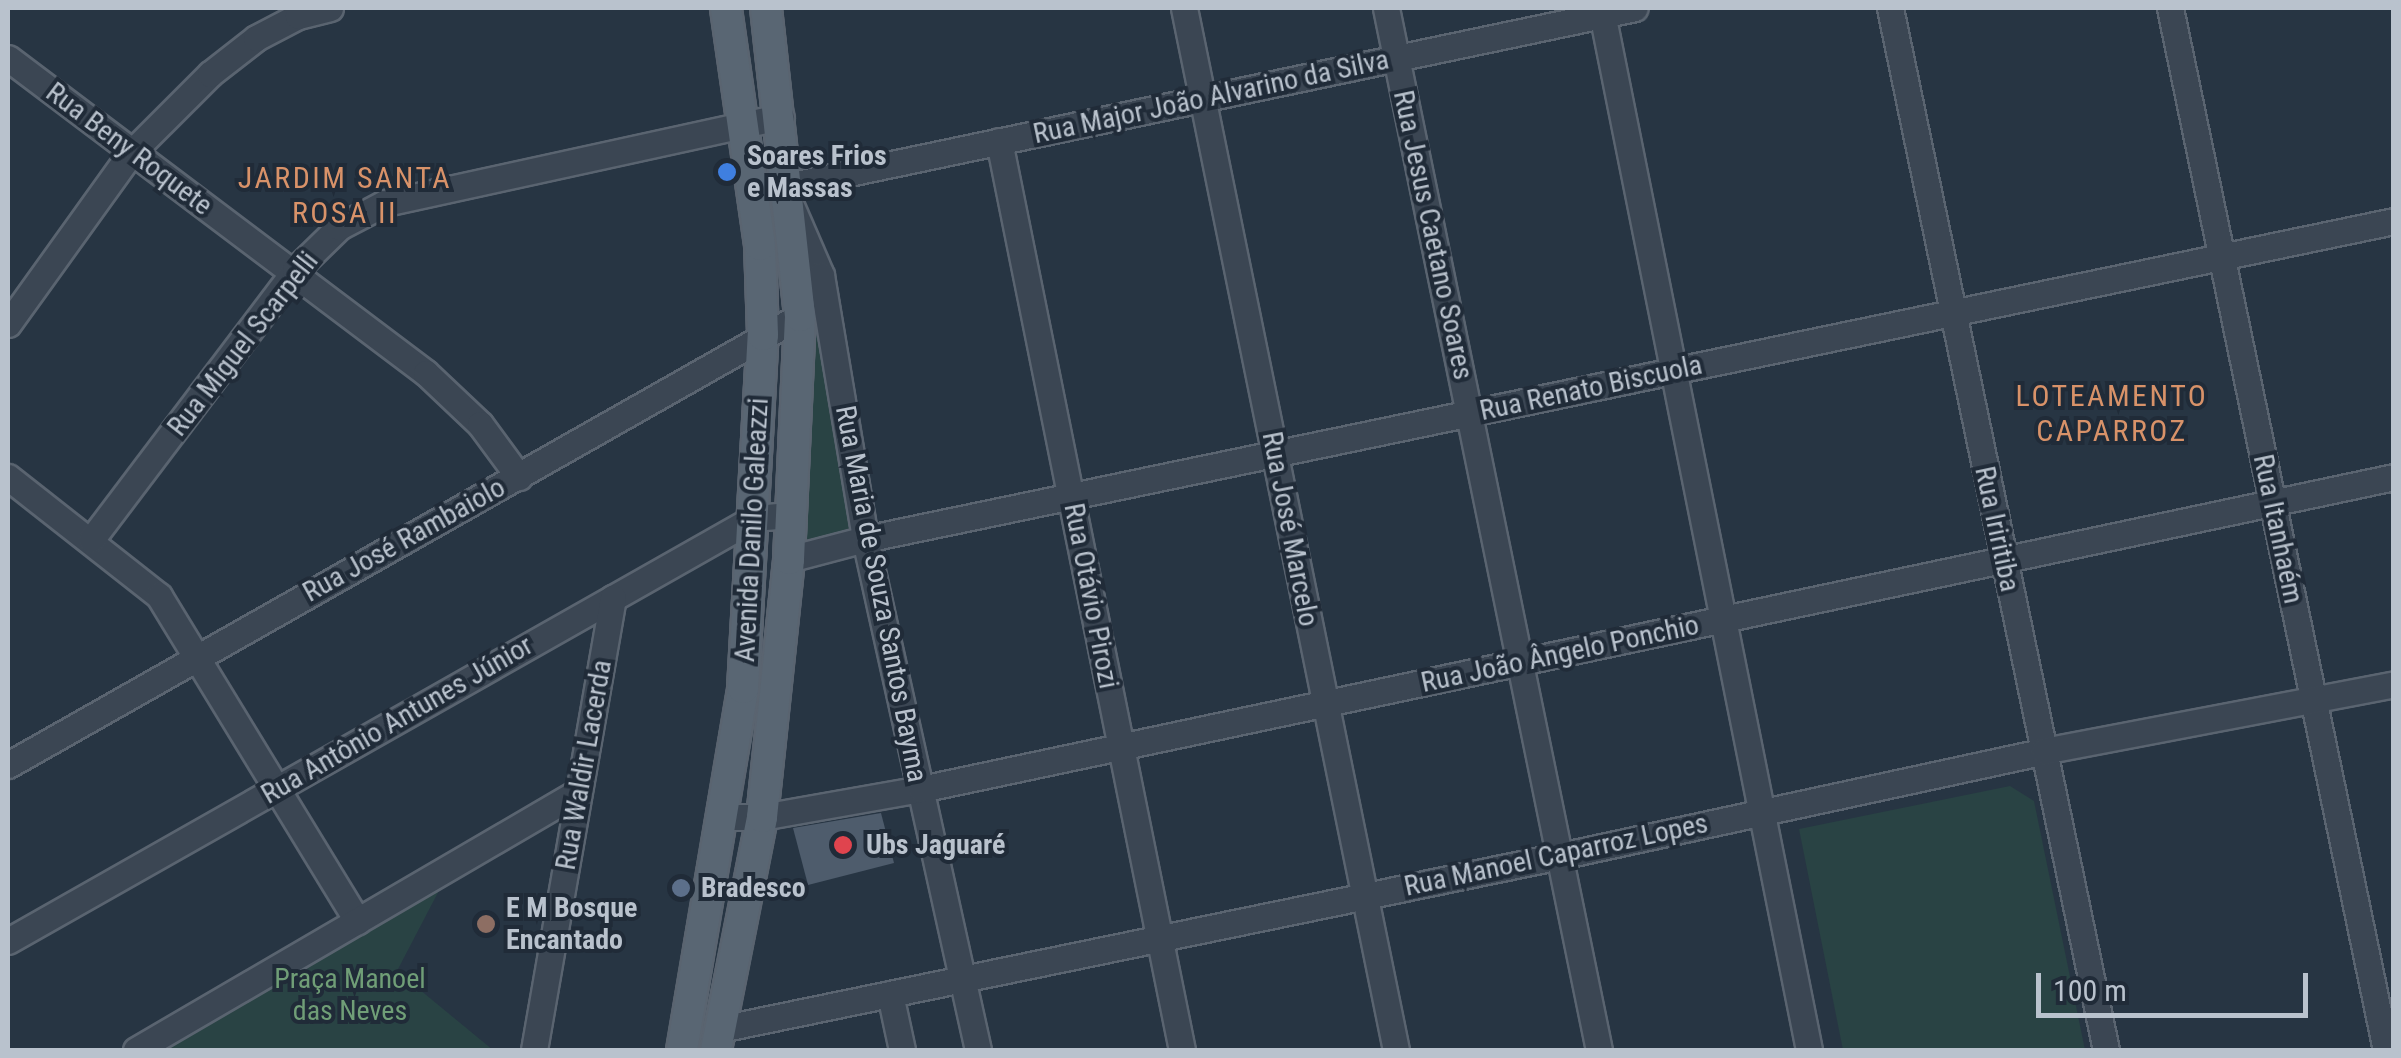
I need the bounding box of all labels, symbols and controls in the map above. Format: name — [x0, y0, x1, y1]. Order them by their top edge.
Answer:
street label: Rua Major João Alvarino da Silva — [1030, 43, 1392, 151]
street label: Rua Beny Roquete — [39, 76, 219, 222]
street label: Rua Jesus Caetano Soares — [1386, 87, 1480, 383]
place label: Soares Frios e Massas — [747, 139, 887, 205]
district label: JARDIM SANTA ROSA II — [238, 160, 452, 230]
marker: Soares Frios e Massas — [716, 161, 738, 183]
street label: Rua Miguel Scarpelli — [161, 245, 325, 443]
street label: Rua Renato Biscuola — [1477, 348, 1705, 428]
district label: LOTEAMENTO CAPARROZ — [2016, 378, 2208, 448]
street label: Avenida Danilo Galeazzi — [728, 397, 776, 663]
street label: Rua Maria de Souza Santos Bayma — [828, 403, 934, 785]
street label: Rua José Marcelo — [1255, 429, 1325, 629]
street label: Rua Itanhaém — [2246, 451, 2310, 607]
street label: Rua Iriritiba — [1967, 463, 2027, 595]
street label: Rua José Rambaiolo — [297, 471, 511, 609]
street label: Rua Otávio Pirozi — [1057, 500, 1125, 692]
street label: Rua João Ângelo Ponchio — [1418, 608, 1702, 700]
street label: Rua Antônio Antunes Júnior — [255, 629, 539, 811]
street label: Rua Waldir Lacerda — [549, 657, 619, 873]
street label: Rua Manoel Caparroz Lopes — [1401, 806, 1711, 904]
place label: Ubs Jaguaré — [866, 828, 1005, 862]
marker: Ubs Jaguaré — [830, 832, 856, 858]
place label: Bradesco — [701, 871, 806, 905]
marker: Bradesco — [670, 877, 692, 899]
place label: E M Bosque Encantado — [506, 891, 637, 957]
marker: E M Bosque Encantado — [475, 913, 497, 935]
scale bar — [2041, 953, 2314, 1015]
park label: Praça Manoel das Neves — [274, 962, 426, 1028]
text: 100 m — [2053, 973, 2127, 1008]

